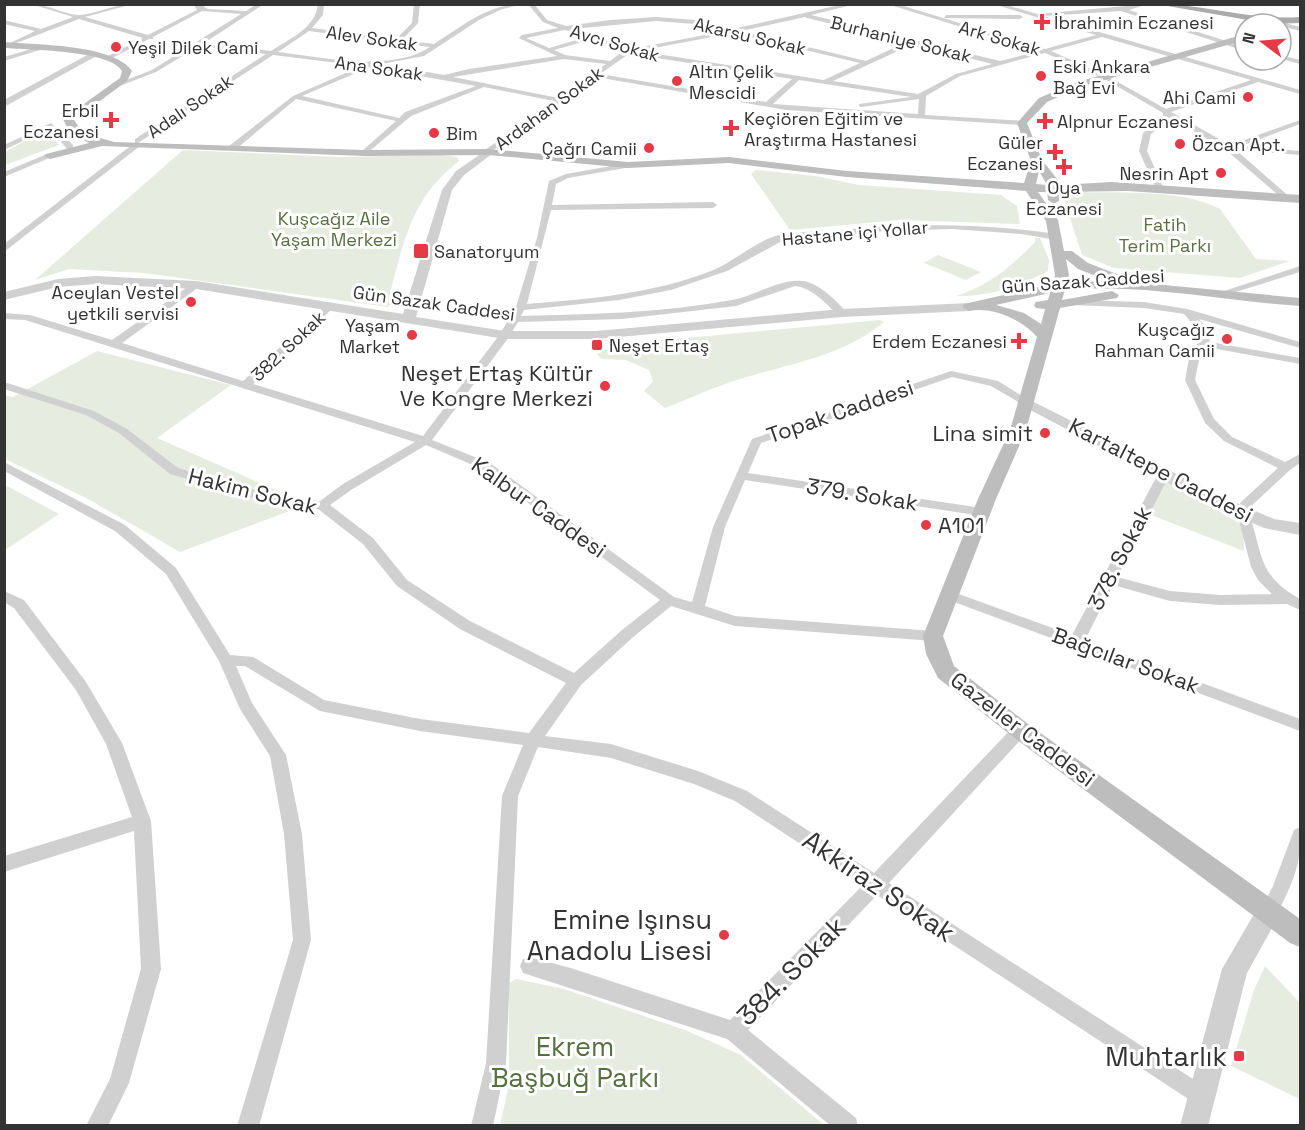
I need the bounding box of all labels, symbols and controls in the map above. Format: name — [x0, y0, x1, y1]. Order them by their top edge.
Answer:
street label: Burhaniye Sokak — [828, 10, 974, 68]
place label: İbrahimin Eczanesi — [1054, 11, 1214, 34]
street label: Akarsu Sokak — [692, 12, 809, 60]
north arrow — [1233, 12, 1293, 72]
street label: Ark Sokak — [956, 15, 1044, 61]
marker: İbrahimin Eczanesi — [1035, 15, 1049, 29]
street label: Avcı Sokak — [568, 19, 663, 67]
street label: Alev Sokak — [325, 20, 419, 56]
text: N — [1237, 30, 1261, 46]
place label: Yeşil Dilek Cami — [128, 36, 259, 59]
marker: Yeşil Dilek Cami — [109, 40, 123, 54]
street label: Ana Sokak — [333, 50, 425, 86]
place label: Eski Ankara Bağ Evi — [1053, 55, 1150, 99]
place label: Altın Çelik Mescidi — [689, 60, 774, 104]
street label: Ardahan Sokak — [490, 61, 608, 155]
street label: Adalı Sokak — [143, 69, 237, 143]
marker: Eski Ankara Bağ Evi — [1034, 69, 1048, 83]
marker: Altın Çelik Mescidi — [670, 74, 684, 88]
place label: Ahi Cami — [1163, 86, 1236, 109]
marker: Ahi Cami — [1241, 90, 1255, 104]
place label: Erbil Eczanesi — [23, 99, 99, 143]
place label: Keçiören Eğitim ve Araştırma Hastanesi — [744, 107, 917, 151]
place label: Alpnur Eczanesi — [1057, 110, 1194, 133]
marker: Erbil Eczanesi — [104, 113, 118, 127]
marker: Alpnur Eczanesi — [1038, 114, 1052, 128]
marker: Keçiören Eğitim ve Araştırma Hastanesi — [722, 119, 740, 137]
place label: Bim — [446, 122, 478, 145]
marker: Bim — [427, 126, 441, 140]
place label: Güler Eczanesi — [967, 131, 1043, 175]
place label: Özcan Apt. — [1192, 133, 1285, 156]
place label: Çağrı Camii — [542, 137, 637, 160]
marker: Özcan Apt. — [1173, 137, 1187, 151]
marker: Çağrı Camii — [642, 141, 656, 155]
marker: Güler Eczanesi — [1048, 145, 1062, 159]
marker: Oya Eczanesi — [1057, 160, 1071, 174]
place label: Nesrin Apt — [1119, 162, 1209, 185]
marker: Nesrin Apt — [1214, 166, 1228, 180]
place label: Oya Eczanesi — [1026, 176, 1102, 220]
park label: Kuşcağız Aile Yaşam Merkezi — [271, 207, 397, 251]
park label: Fatih Terim Parkı — [1119, 213, 1211, 257]
street label: Hastane içi Yollar — [781, 215, 929, 251]
place label: Sanatoryum — [434, 240, 540, 263]
marker: Sanatoryum — [412, 242, 430, 260]
street label: Gün Sazak Caddesi — [1001, 264, 1165, 298]
street label: Gün Sazak Caddesi — [352, 280, 516, 326]
place label: Aceylan Vestel yetkili servisi — [52, 281, 179, 325]
marker: Aceylan Vestel yetkili servisi — [184, 295, 198, 309]
street label: 382. Sokak — [246, 306, 330, 386]
place label: Yaşam Market — [340, 314, 400, 358]
place label: Kuşcağız Rahman Camii — [1095, 318, 1215, 362]
marker: Yaşam Market — [405, 328, 419, 342]
place label: Erdem Eczanesi — [872, 330, 1007, 353]
marker: Kuşcağız Rahman Camii — [1220, 332, 1234, 346]
place label: Neşet Ertaş — [609, 334, 709, 357]
marker: Erdem Eczanesi — [1012, 334, 1026, 348]
marker: Neşet Ertaş — [590, 338, 604, 352]
place label: Neşet Ertaş Kültür Ve Kongre Merkezi — [400, 359, 593, 412]
street label: Topak Caddesi — [763, 373, 917, 449]
marker: Neşet Ertaş Kültür Ve Kongre Merkezi — [598, 379, 612, 393]
street label: Kartaltepe Caddesi — [1064, 411, 1258, 529]
place label: Lina simit — [932, 419, 1033, 447]
marker: Lina simit — [1038, 426, 1052, 440]
street label: Kalbur Caddesi — [466, 450, 612, 564]
street label: Hakim Sokak — [186, 461, 321, 521]
street label: 379. Sokak — [804, 471, 920, 517]
street label: 378. Sokak — [1081, 501, 1157, 615]
place label: A101 — [938, 511, 984, 539]
marker: A101 — [919, 518, 933, 532]
street label: Bağcılar Sokak — [1049, 620, 1204, 700]
street label: Gazeller Caddesi — [945, 666, 1101, 792]
street label: Akkiraz Sokak — [796, 822, 962, 950]
place label: Emine Işınsu Anadolu Lisesi — [527, 902, 712, 968]
street label: 384. Sokak — [729, 909, 853, 1033]
marker: Emine Işınsu Anadolu Lisesi — [717, 928, 731, 942]
park label: Ekrem Başbuğ Parkı — [491, 1029, 659, 1095]
place label: Muhtarlık — [1105, 1039, 1227, 1074]
marker: Muhtarlık — [1232, 1049, 1246, 1063]

